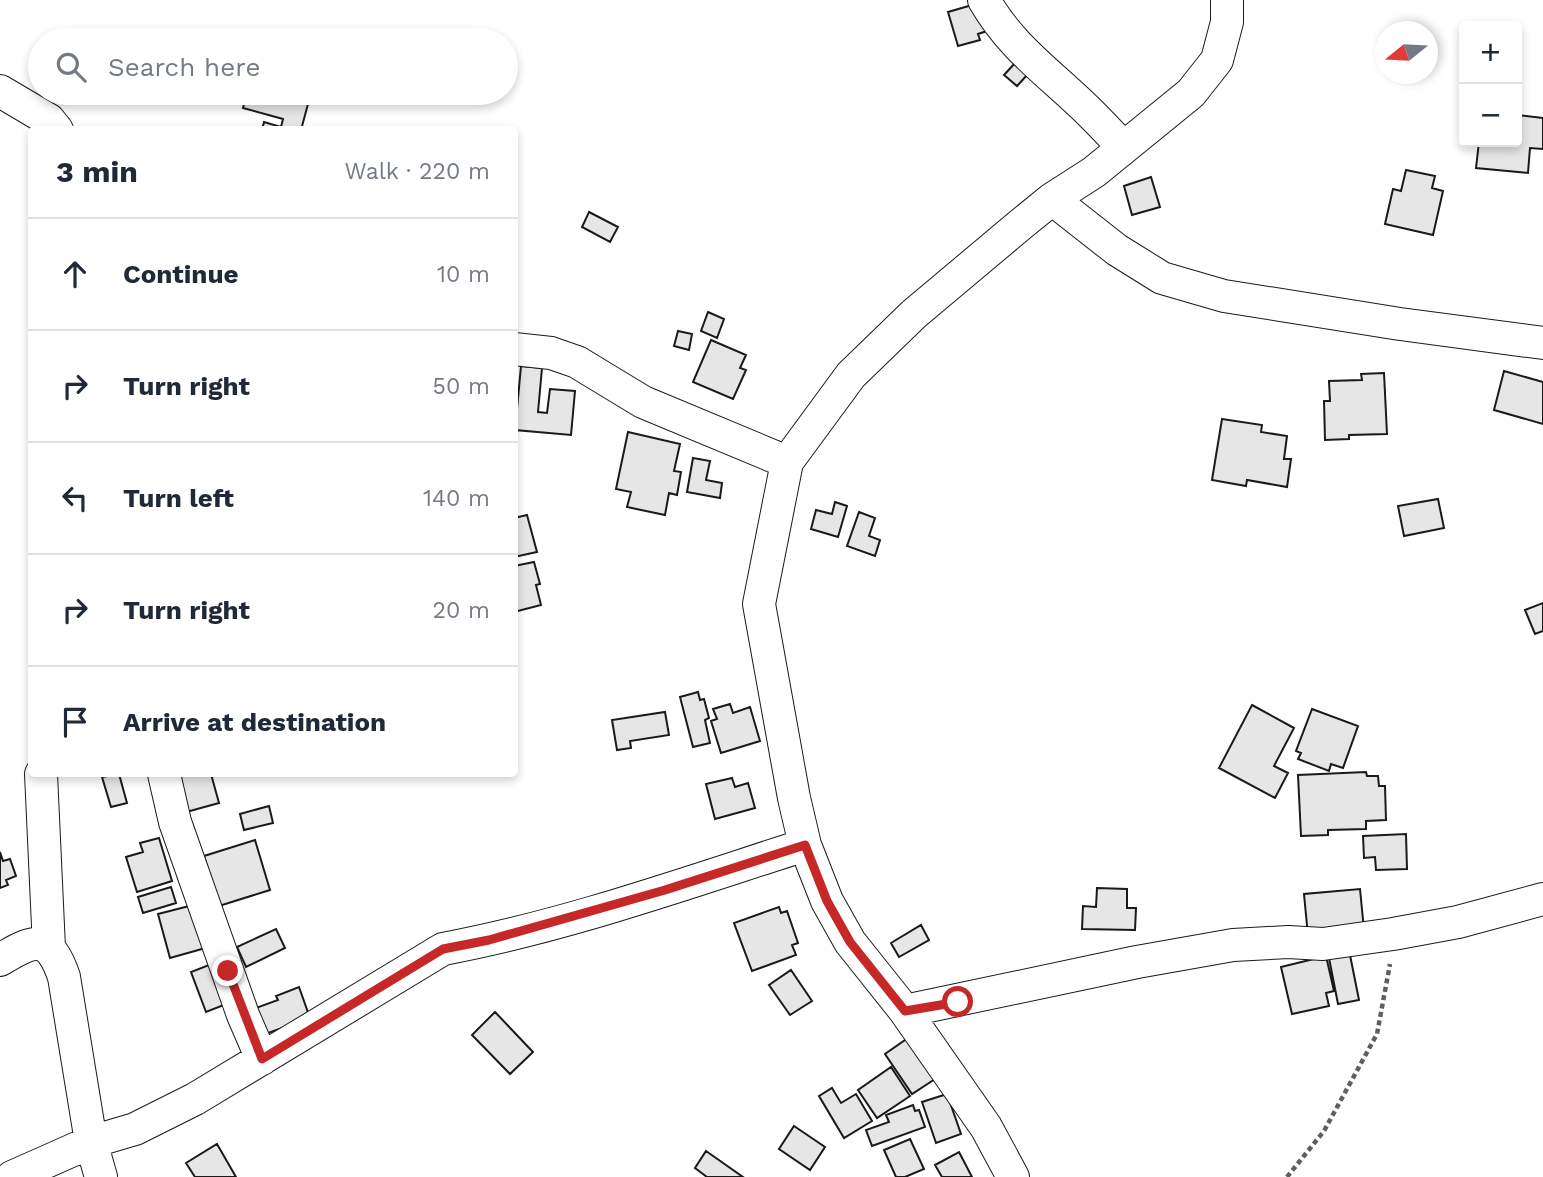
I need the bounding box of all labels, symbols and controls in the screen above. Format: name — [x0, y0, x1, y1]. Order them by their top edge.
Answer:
north arrow — [1375, 21, 1438, 84]
map controls — [1459, 21, 1522, 147]
button: + — [1459, 21, 1522, 84]
search box — [28, 28, 518, 105]
icon: search — [52, 48, 90, 86]
text: Search here — [108, 52, 260, 82]
button: − — [1459, 84, 1522, 147]
text: 3 min — [56, 154, 138, 189]
text: Walk · 220 m — [344, 158, 490, 185]
icon: ahead — [56, 255, 94, 293]
text: Continue — [123, 259, 239, 289]
text: 10 m — [437, 261, 490, 288]
icon: right — [56, 367, 94, 405]
text: Turn right — [123, 371, 250, 401]
text: 50 m — [433, 373, 490, 400]
icon: left — [56, 479, 94, 517]
text: Turn left — [123, 483, 234, 513]
text: 140 m — [423, 485, 490, 512]
icon: right — [56, 591, 94, 629]
text: Turn right — [123, 595, 250, 625]
text: 20 m — [433, 597, 490, 624]
icon: arrive — [56, 703, 94, 741]
text: Arrive at destination — [123, 707, 386, 737]
route end — [212, 955, 243, 986]
route start — [942, 986, 973, 1017]

